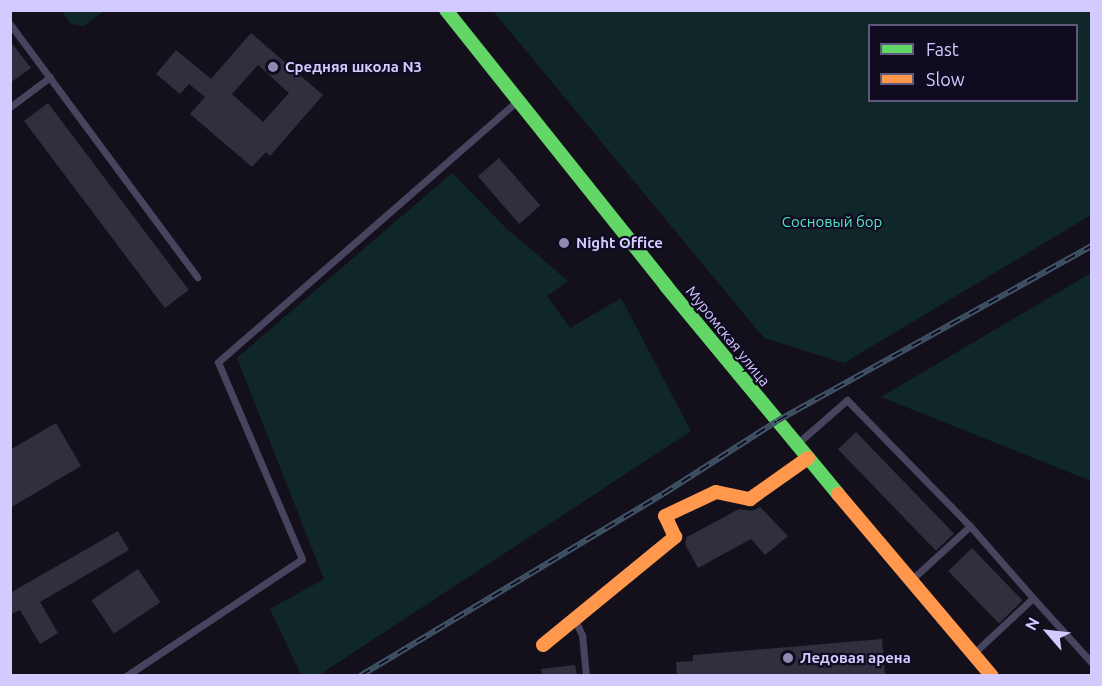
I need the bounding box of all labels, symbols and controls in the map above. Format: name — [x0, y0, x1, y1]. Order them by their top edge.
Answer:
legend — [868, 24, 1078, 102]
text: Fast — [926, 39, 959, 59]
place label: Средняя школа N3 — [285, 58, 422, 76]
marker: Средняя школа N3 — [266, 60, 280, 74]
text: Slow — [926, 69, 965, 89]
park label: Сосновый бор — [782, 213, 882, 231]
place label: Night Office — [576, 234, 663, 252]
marker: Night Office — [557, 236, 571, 250]
street label: Муромская улица — [682, 282, 774, 390]
north arrow — [1018, 602, 1078, 662]
text: N — [1021, 614, 1043, 633]
place label: Ледовая арена — [800, 649, 911, 667]
marker: Ледовая арена — [781, 651, 795, 665]

